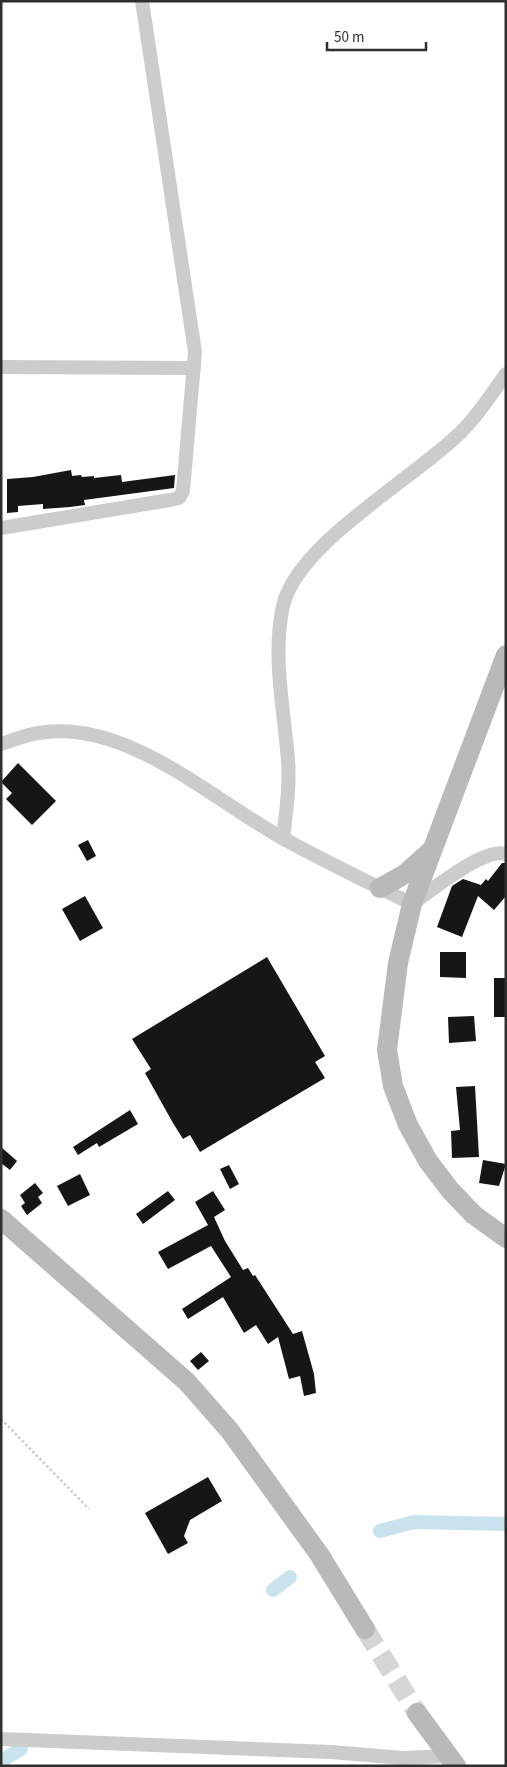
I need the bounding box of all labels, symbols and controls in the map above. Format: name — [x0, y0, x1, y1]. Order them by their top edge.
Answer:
scale bar — [327, 20, 426, 52]
text: 50 m — [334, 27, 364, 48]

